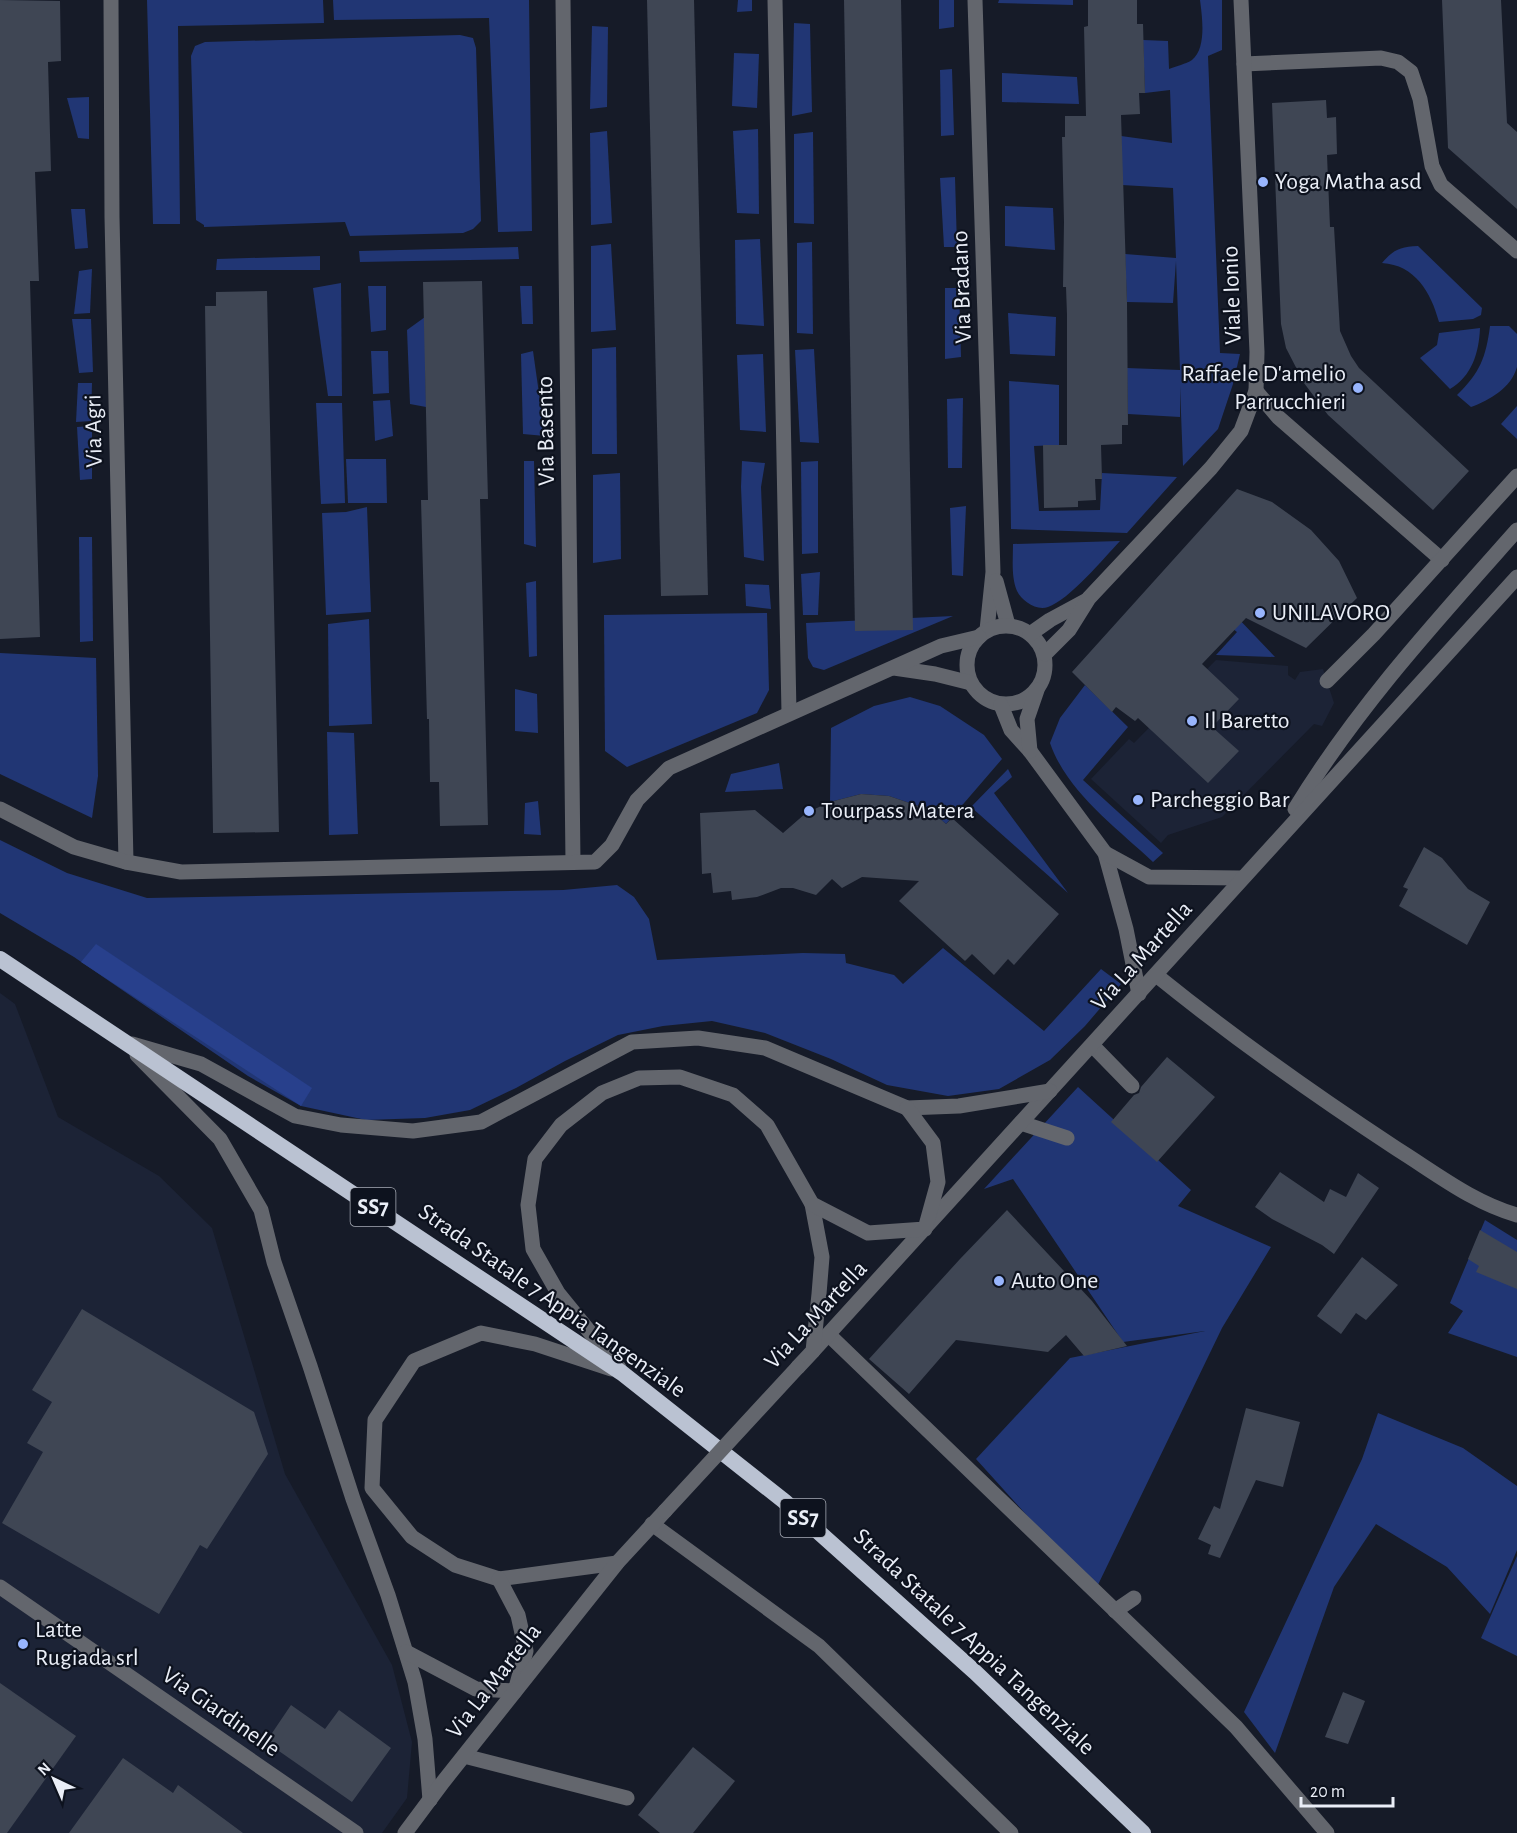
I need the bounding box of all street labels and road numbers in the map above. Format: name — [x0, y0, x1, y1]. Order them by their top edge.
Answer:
street label: Via Bradano — [948, 230, 976, 344]
street label: Viale Ionio — [1218, 245, 1246, 345]
street label: Via Basento — [533, 376, 559, 486]
street label: Via Agri — [81, 394, 107, 468]
street label: Via La Martella — [1087, 897, 1197, 1015]
road number: SS7 — [350, 1188, 395, 1226]
street label: Strada Statale 7 Appia Tangenziale — [414, 1199, 690, 1403]
street label: Via La Martella — [760, 1256, 872, 1374]
road number: SS7 — [780, 1499, 826, 1537]
street label: Strada Statale 7 Appia Tangenziale — [849, 1524, 1099, 1760]
street label: Via La Martella — [442, 1619, 546, 1743]
street label: Via Giardinelle — [158, 1663, 284, 1761]

